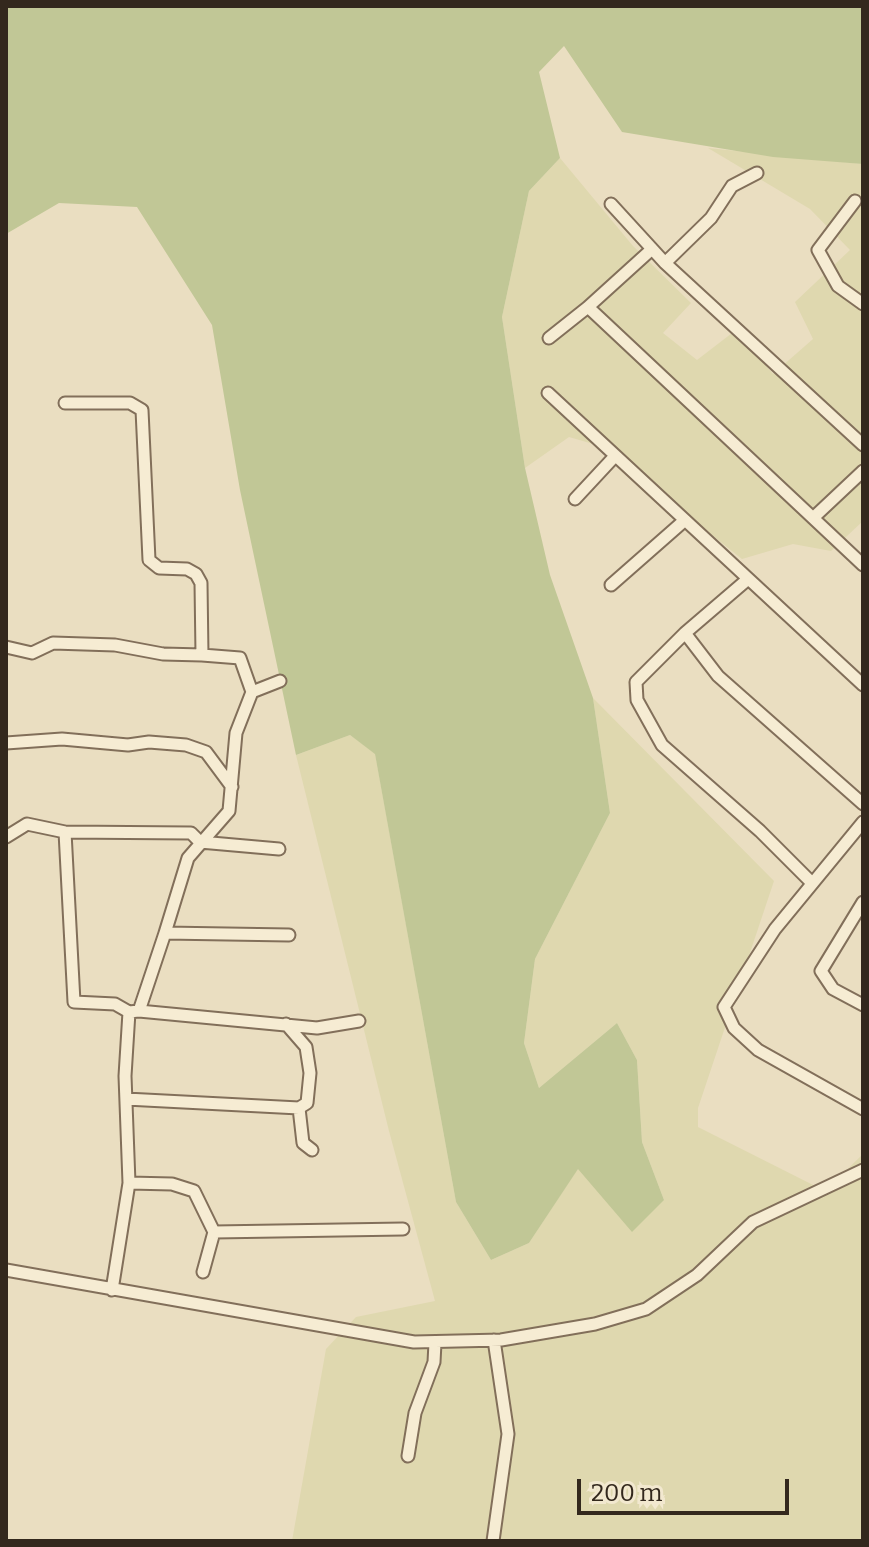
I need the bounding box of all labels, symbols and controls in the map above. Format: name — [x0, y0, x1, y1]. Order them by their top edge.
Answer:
scale bar — [581, 1463, 793, 1513]
text: 200 m — [591, 1479, 663, 1507]

